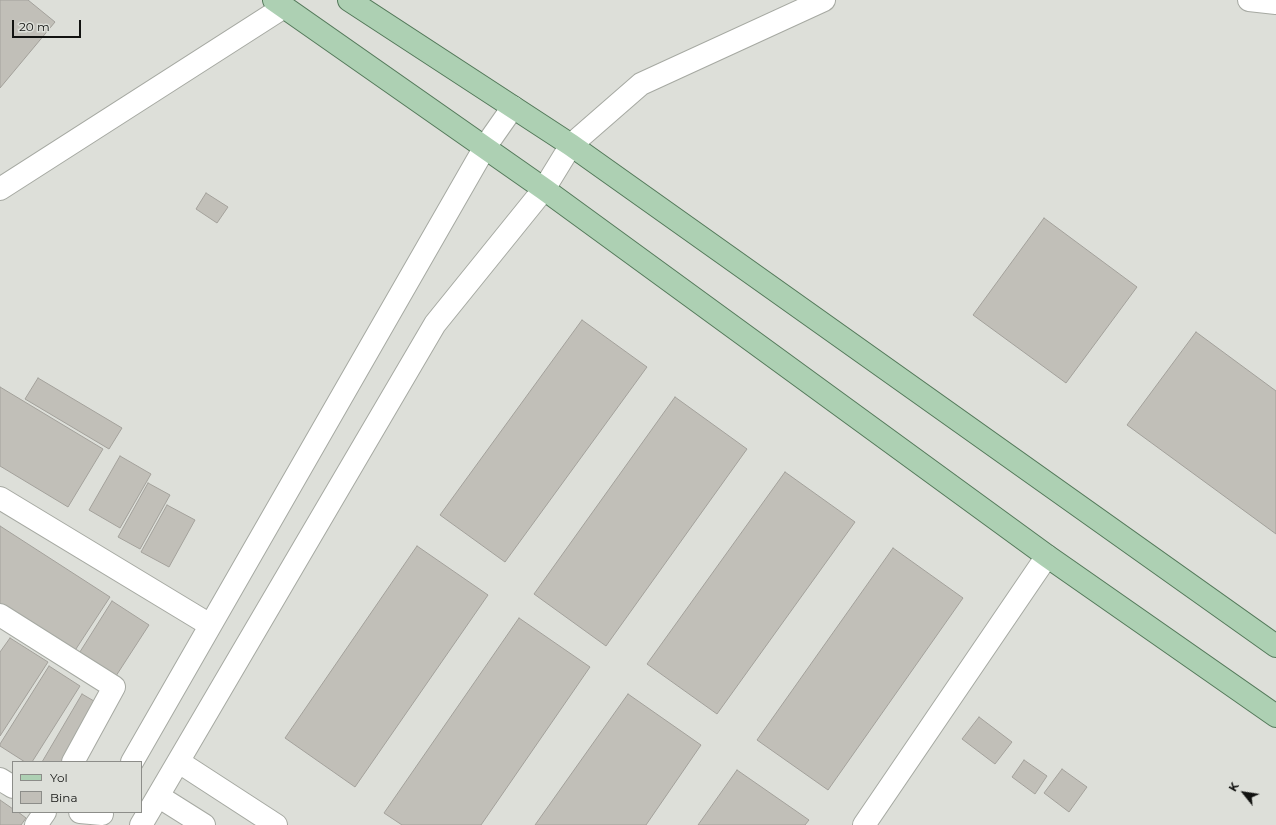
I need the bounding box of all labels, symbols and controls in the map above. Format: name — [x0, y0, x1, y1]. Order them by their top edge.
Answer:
scale bar — [14, 12, 83, 38]
text: 20 m — [19, 19, 50, 34]
legend — [12, 761, 142, 813]
text: Yol — [50, 770, 68, 785]
north arrow — [1224, 773, 1264, 813]
text: K — [1226, 780, 1242, 794]
text: Bina — [50, 790, 77, 805]

